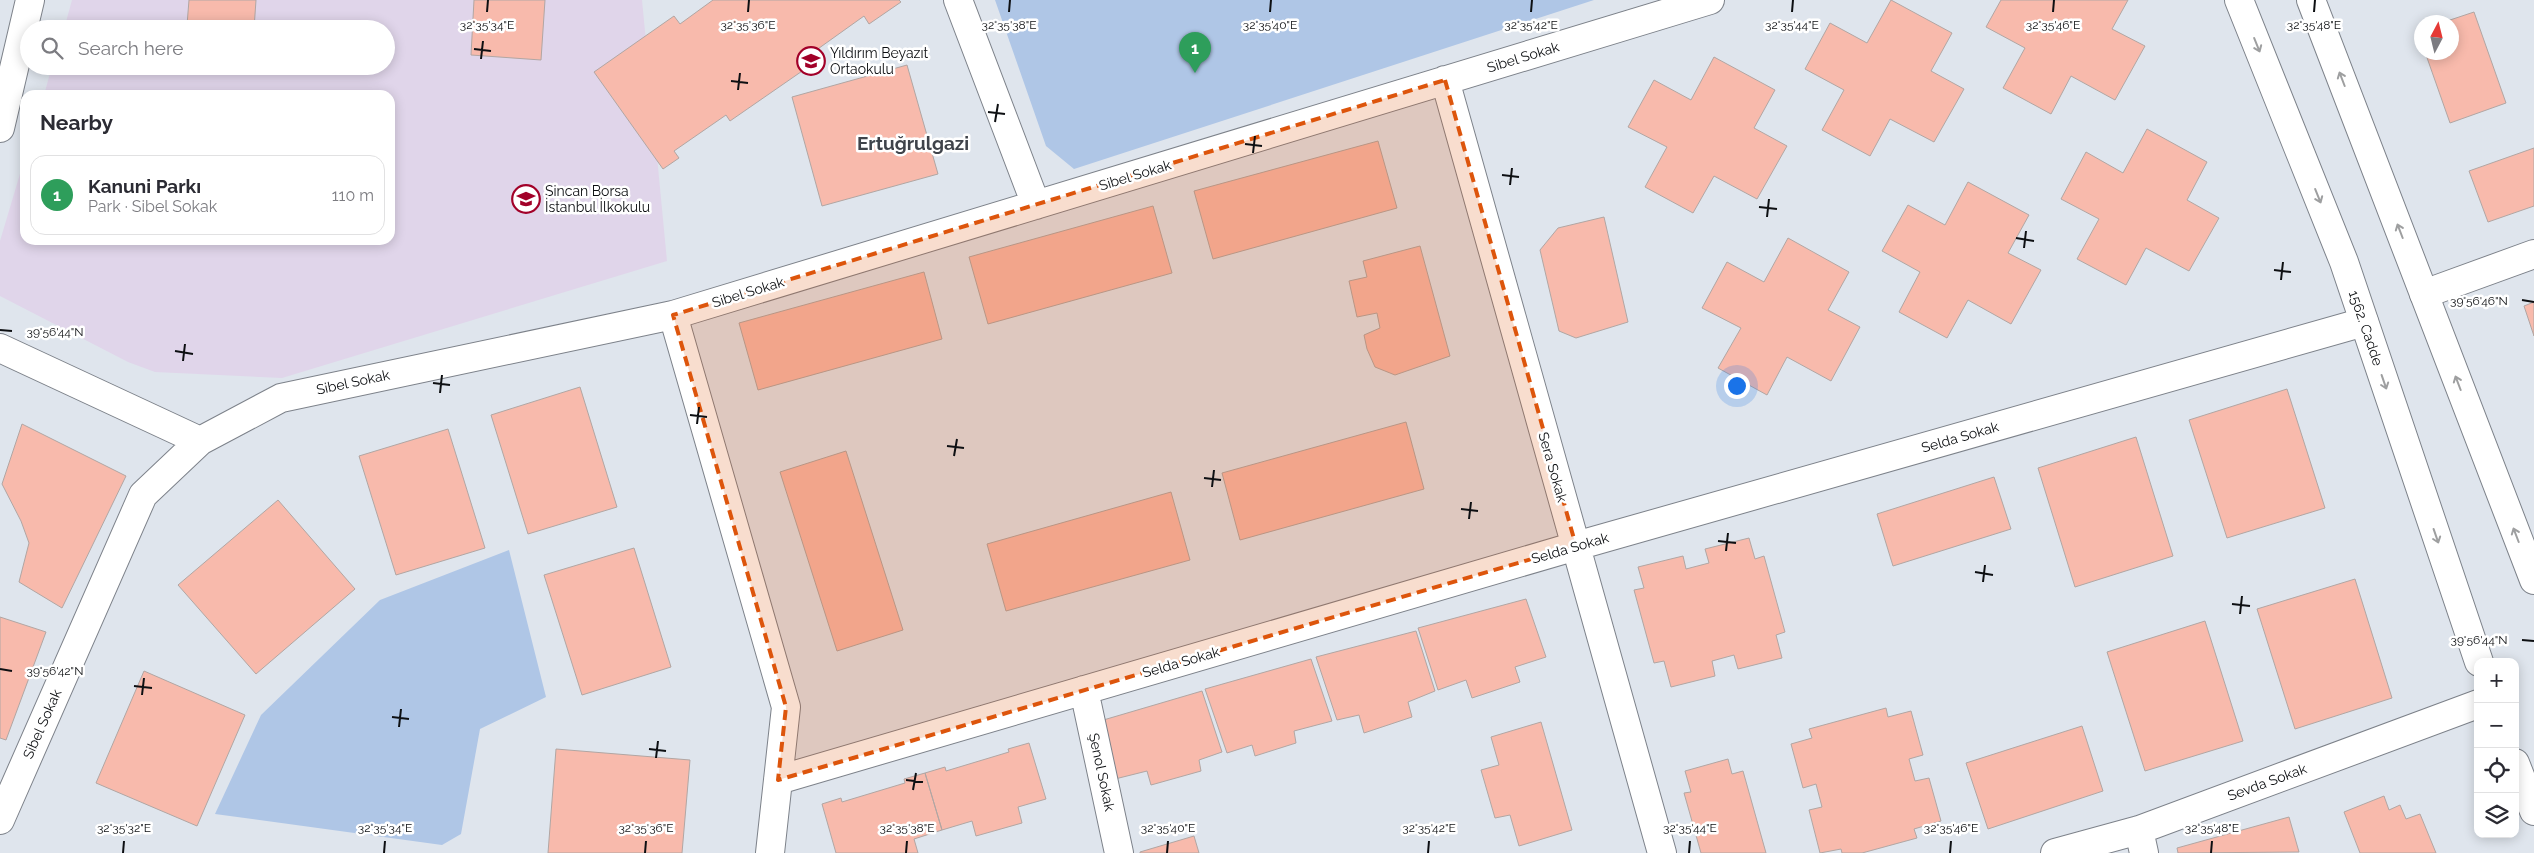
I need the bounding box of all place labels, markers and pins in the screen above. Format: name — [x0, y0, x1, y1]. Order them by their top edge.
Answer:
pin: 1 — [1179, 32, 1211, 73]
place label: Yıldırım Beyazıt Ortaokulu — [830, 45, 929, 77]
school or university icon: Yıldırım Beyazıt Ortaokulu — [796, 46, 826, 76]
place label: Sincan Borsa İstanbul İlkokulu — [545, 183, 650, 215]
school or university icon: Sincan Borsa İstanbul İlkokulu — [511, 184, 541, 214]

